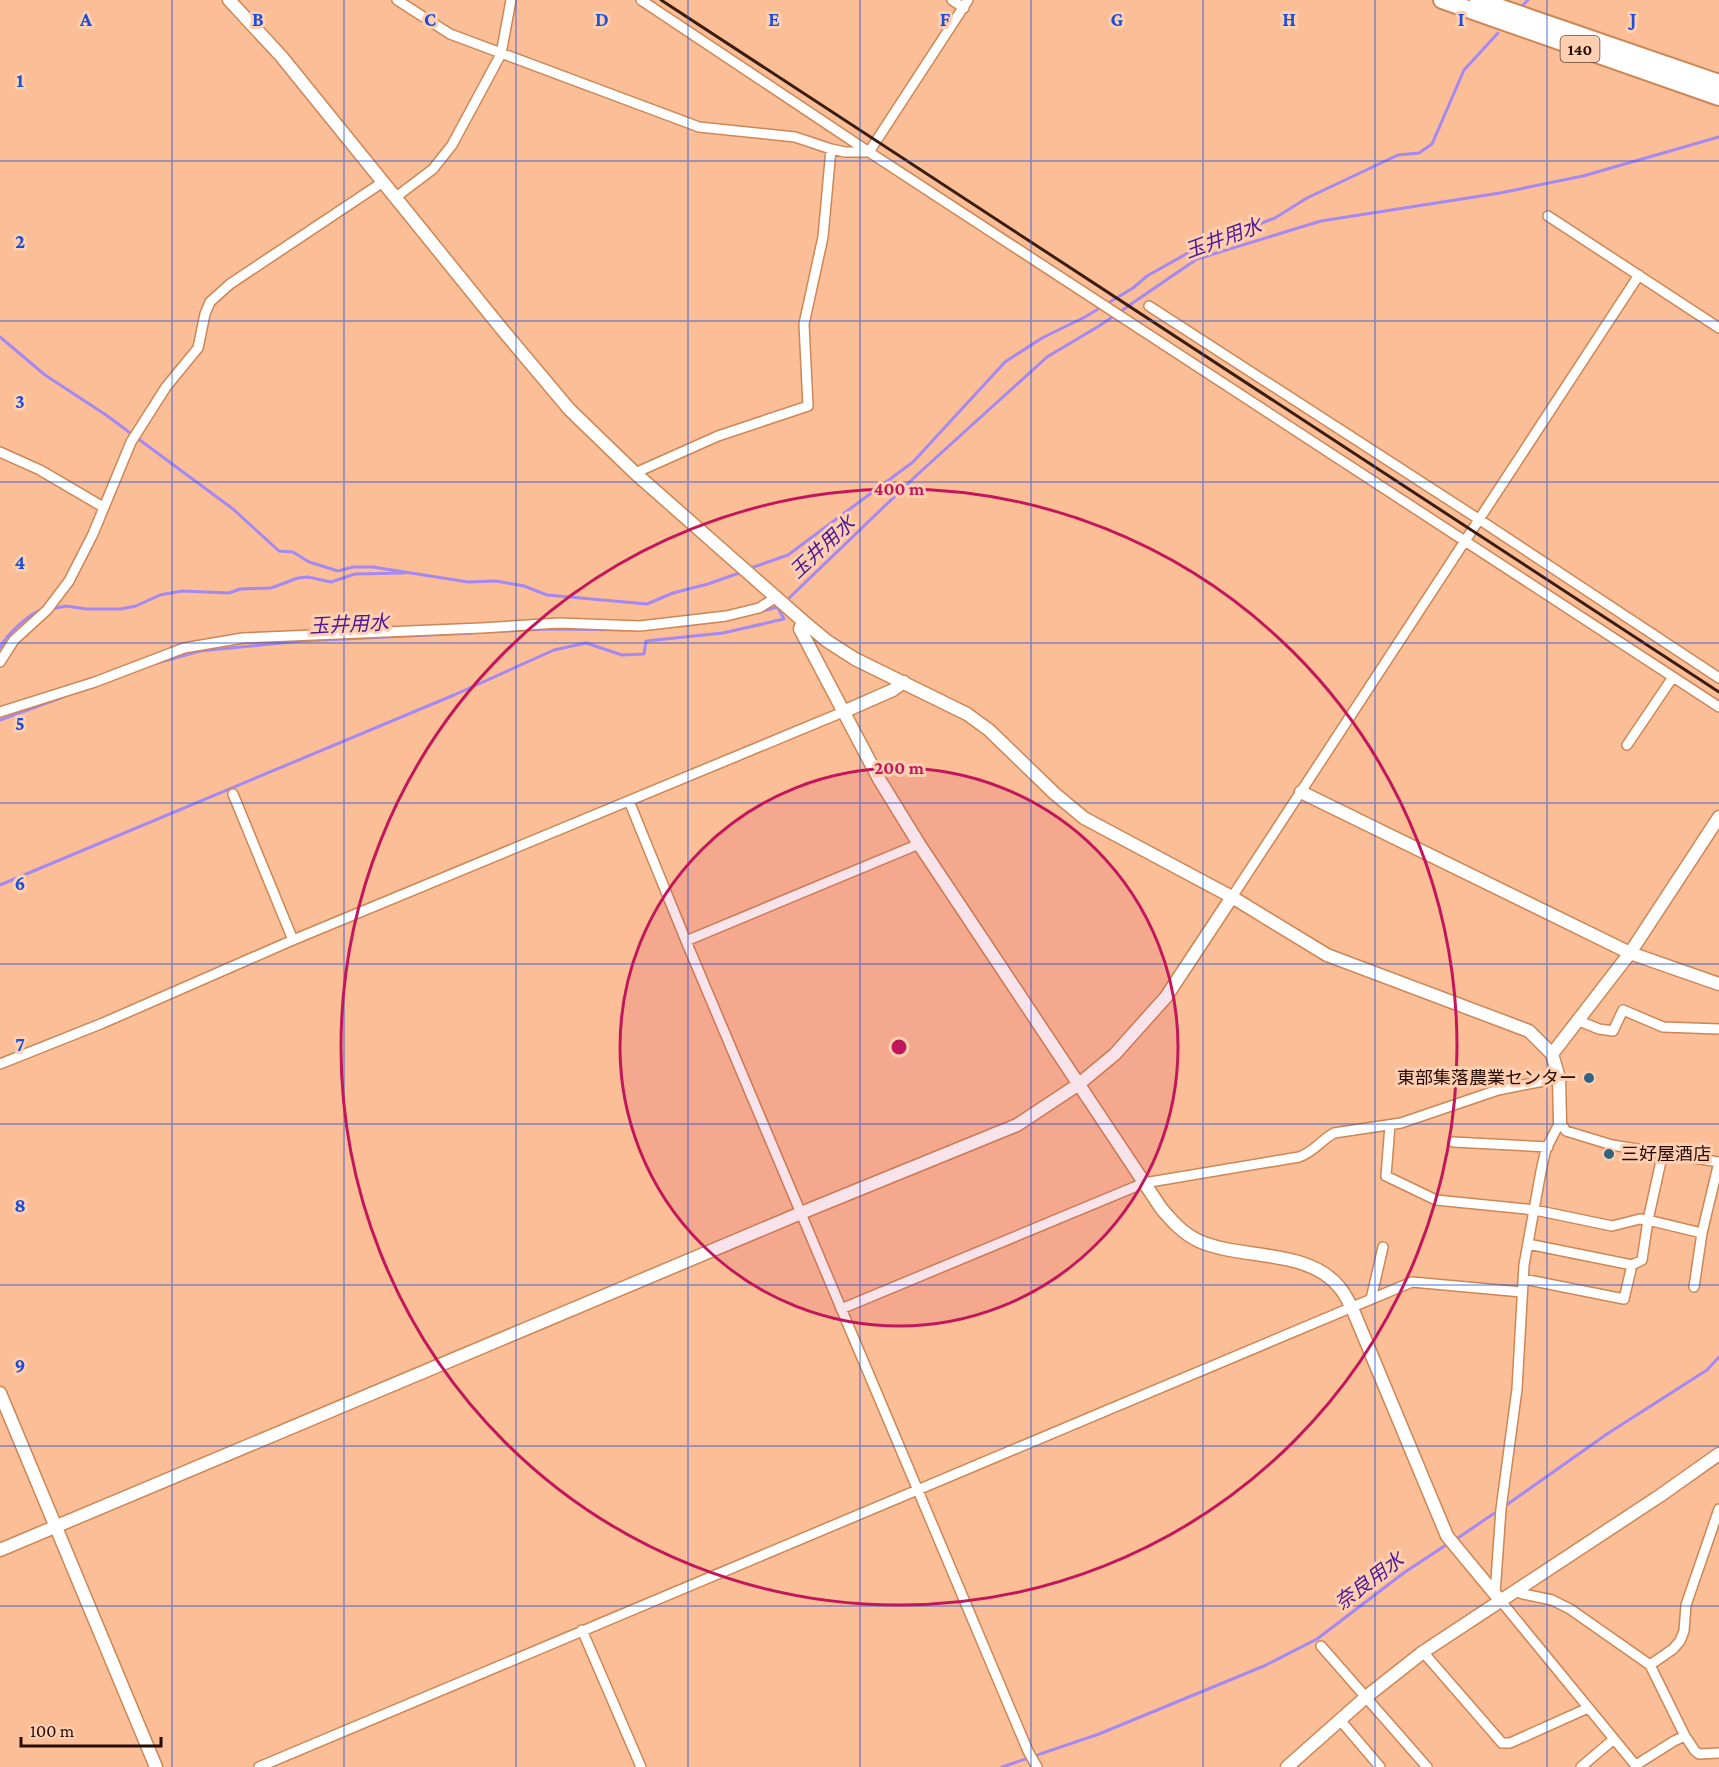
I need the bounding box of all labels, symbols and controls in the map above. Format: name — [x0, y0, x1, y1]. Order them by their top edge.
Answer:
text: A — [79, 8, 93, 30]
text: B — [252, 8, 264, 30]
text: C — [424, 8, 436, 30]
text: D — [595, 8, 609, 30]
text: E — [768, 8, 780, 30]
text: F — [940, 8, 951, 30]
text: G — [1111, 8, 1124, 30]
text: H — [1282, 8, 1296, 30]
text: I — [1458, 8, 1465, 30]
text: J — [1628, 8, 1637, 30]
road number: 140 — [1560, 36, 1600, 62]
text: 1 — [16, 69, 24, 91]
water label: 玉井用水 — [1182, 213, 1266, 262]
text: 2 — [15, 230, 25, 252]
text: 3 — [15, 390, 25, 412]
text: 400 m — [874, 479, 925, 499]
water label: 玉井用水 — [785, 510, 860, 582]
text: 4 — [15, 551, 26, 573]
water label: 玉井用水 — [308, 611, 392, 637]
text: 5 — [15, 712, 25, 734]
text: 200 m — [874, 758, 925, 778]
text: 6 — [15, 872, 25, 894]
text: 7 — [15, 1033, 25, 1055]
centre of rings — [889, 1037, 909, 1057]
place label: 東部集落農業センター — [1397, 1068, 1577, 1088]
marker: 東部集落農業センター — [1582, 1071, 1596, 1085]
place label: 三好屋酒店 — [1621, 1144, 1711, 1164]
marker: 三好屋酒店 — [1602, 1147, 1616, 1161]
text: 8 — [14, 1194, 26, 1216]
text: 9 — [15, 1354, 25, 1376]
water label: 奈良用水 — [1330, 1547, 1409, 1614]
scale bar — [21, 1710, 160, 1748]
text: 100 m — [30, 1721, 75, 1741]

